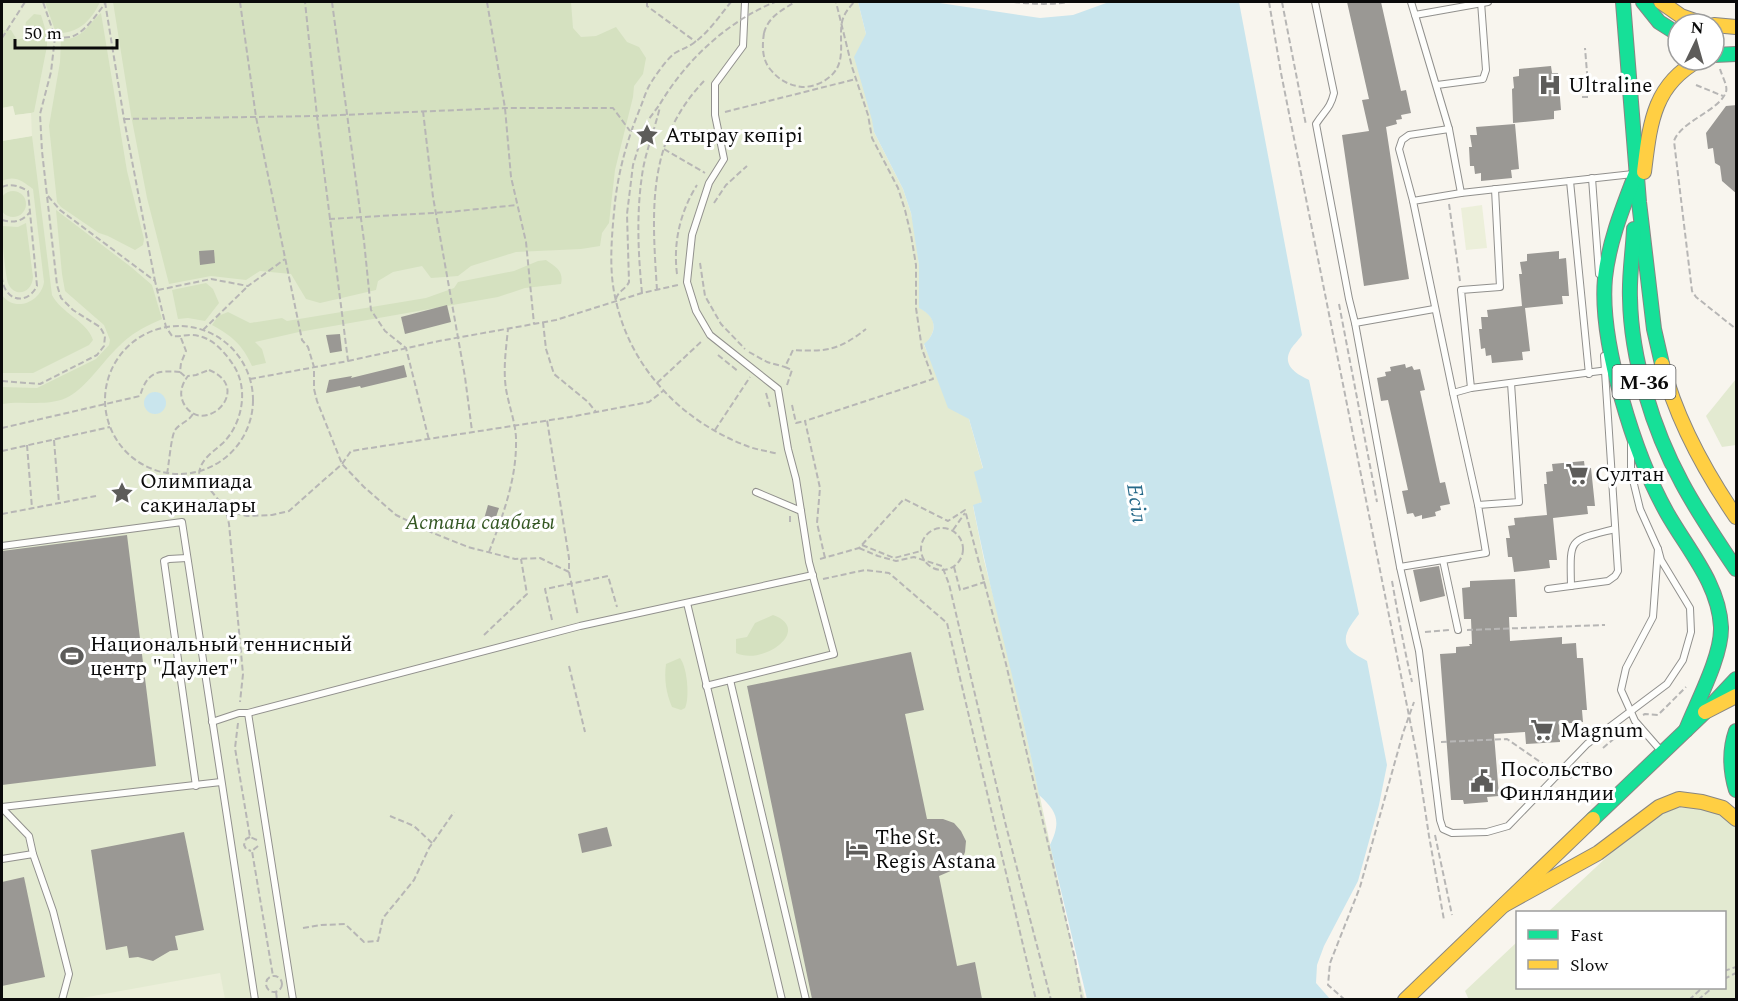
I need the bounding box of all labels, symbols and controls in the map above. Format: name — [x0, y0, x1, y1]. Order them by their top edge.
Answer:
scale bar — [15, 12, 117, 50]
north arrow — [1666, 12, 1726, 72]
text: N — [1690, 16, 1705, 41]
text: 50 m — [24, 20, 62, 47]
place label: Ultraline — [1568, 70, 1652, 102]
hospital icon: Ultraline — [1537, 72, 1563, 98]
place label: Атырау көпірі — [665, 120, 803, 152]
place icon: Атырау көпірі — [634, 122, 660, 148]
road number: M-36 — [1612, 365, 1676, 399]
place label: Султан — [1595, 459, 1665, 491]
supermarket icon: Султан — [1564, 461, 1590, 487]
place label: Олимпиада сақиналары — [140, 466, 256, 522]
place icon: Олимпиада сақиналары — [109, 480, 135, 506]
water label: Есіл — [1117, 481, 1156, 526]
park label: Астана саябағы — [404, 507, 555, 539]
place label: Национальный теннисный центр "Даулет" — [90, 629, 352, 685]
sports icon: Национальный теннисный центр "Даулет" — [59, 643, 85, 669]
place label: Magnum — [1560, 715, 1644, 747]
supermarket icon: Magnum — [1529, 717, 1555, 743]
place label: Посольство Финляндии — [1500, 754, 1614, 810]
public building icon: Посольство Финляндии — [1469, 768, 1495, 794]
place label: The St. Regis Astana — [875, 822, 997, 878]
hotel icon: The St. Regis Astana — [844, 836, 870, 862]
legend — [1516, 911, 1726, 989]
text: Fast — [1570, 922, 1603, 949]
text: Slow — [1570, 952, 1609, 979]

